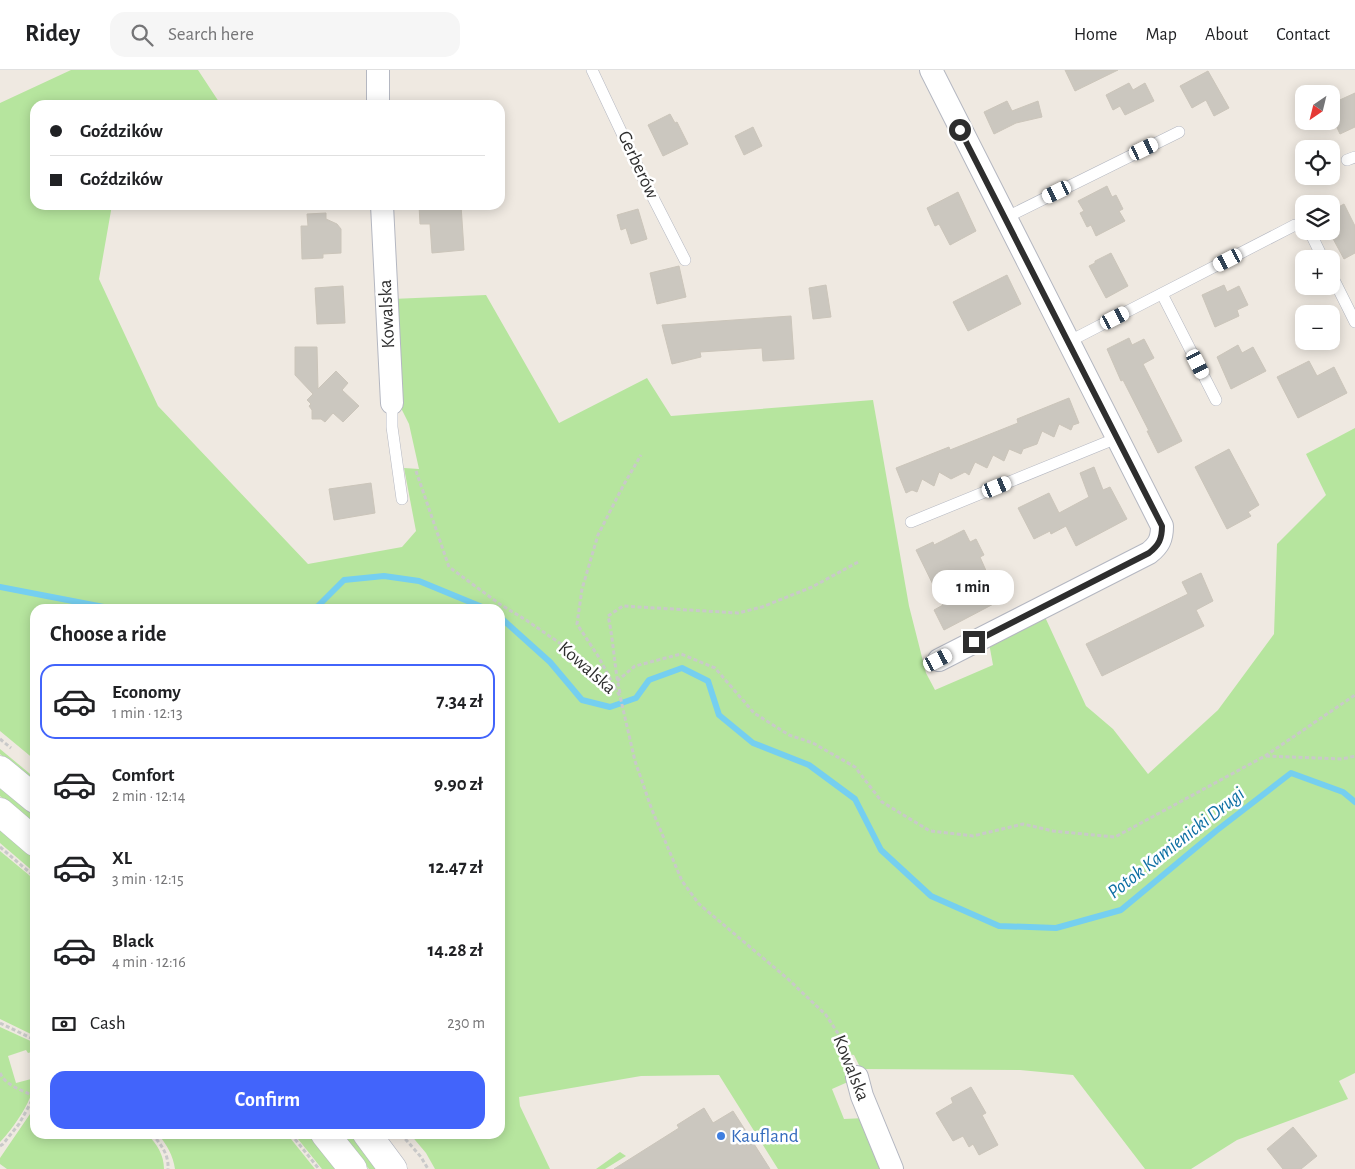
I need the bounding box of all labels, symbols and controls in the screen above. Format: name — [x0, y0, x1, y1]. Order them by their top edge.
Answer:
search box — [110, 12, 460, 57]
icon: search — [128, 21, 156, 49]
text: Ridey — [25, 22, 80, 46]
text: Search here — [168, 25, 254, 44]
text: Home — [1074, 26, 1117, 44]
text: Map — [1145, 26, 1177, 44]
text: About — [1205, 26, 1248, 44]
text: Contact — [1276, 26, 1330, 44]
north arrow — [1295, 85, 1340, 130]
map controls — [1295, 85, 1340, 350]
route start — [949, 119, 971, 141]
text: Goździków — [80, 122, 163, 141]
street label: Gerberów — [614, 128, 662, 202]
car — [1127, 136, 1160, 162]
button: locate — [1295, 140, 1340, 185]
text: Goździków — [80, 170, 163, 189]
car — [1040, 179, 1073, 205]
button: layers — [1295, 195, 1340, 240]
car — [1211, 247, 1244, 273]
button: + — [1295, 250, 1340, 295]
street label: Kowalska — [376, 279, 398, 349]
car — [1098, 305, 1131, 331]
button: − — [1295, 305, 1340, 350]
car — [1184, 347, 1211, 381]
car — [980, 474, 1013, 500]
callout: 1 min — [933, 570, 1015, 604]
text: 1 min — [956, 579, 990, 595]
text: Choose a ride — [50, 623, 166, 645]
route end — [963, 631, 985, 653]
street label: Kowalska — [555, 638, 619, 698]
car — [921, 647, 954, 673]
icon: car — [52, 679, 97, 724]
text: Economy — [112, 683, 181, 702]
text: 7.34 zł — [436, 692, 483, 711]
text: 1 min · 12:13 — [112, 705, 183, 721]
icon: car — [52, 762, 97, 807]
text: Comfort — [112, 766, 174, 785]
text: 9.90 zł — [434, 775, 483, 794]
water label: Potok Kamienicki Drugi — [1104, 784, 1248, 902]
text: 2 min · 12:14 — [112, 788, 185, 804]
icon: car — [52, 845, 97, 890]
text: XL — [112, 849, 132, 868]
text: 12.47 zł — [429, 858, 483, 877]
text: 3 min · 12:15 — [112, 871, 184, 887]
icon: car — [52, 928, 97, 973]
text: Black — [112, 932, 154, 951]
text: 14.28 zł — [428, 941, 483, 960]
text: 4 min · 12:16 — [112, 954, 186, 970]
icon: cash — [50, 1010, 78, 1038]
text: Cash — [90, 1014, 126, 1033]
text: 230 m — [447, 1015, 485, 1031]
street label: Kowalska — [829, 1032, 873, 1104]
button: Confirm — [50, 1071, 485, 1129]
place label: Kaufland — [731, 1127, 799, 1146]
marker: Kaufland — [715, 1130, 727, 1142]

